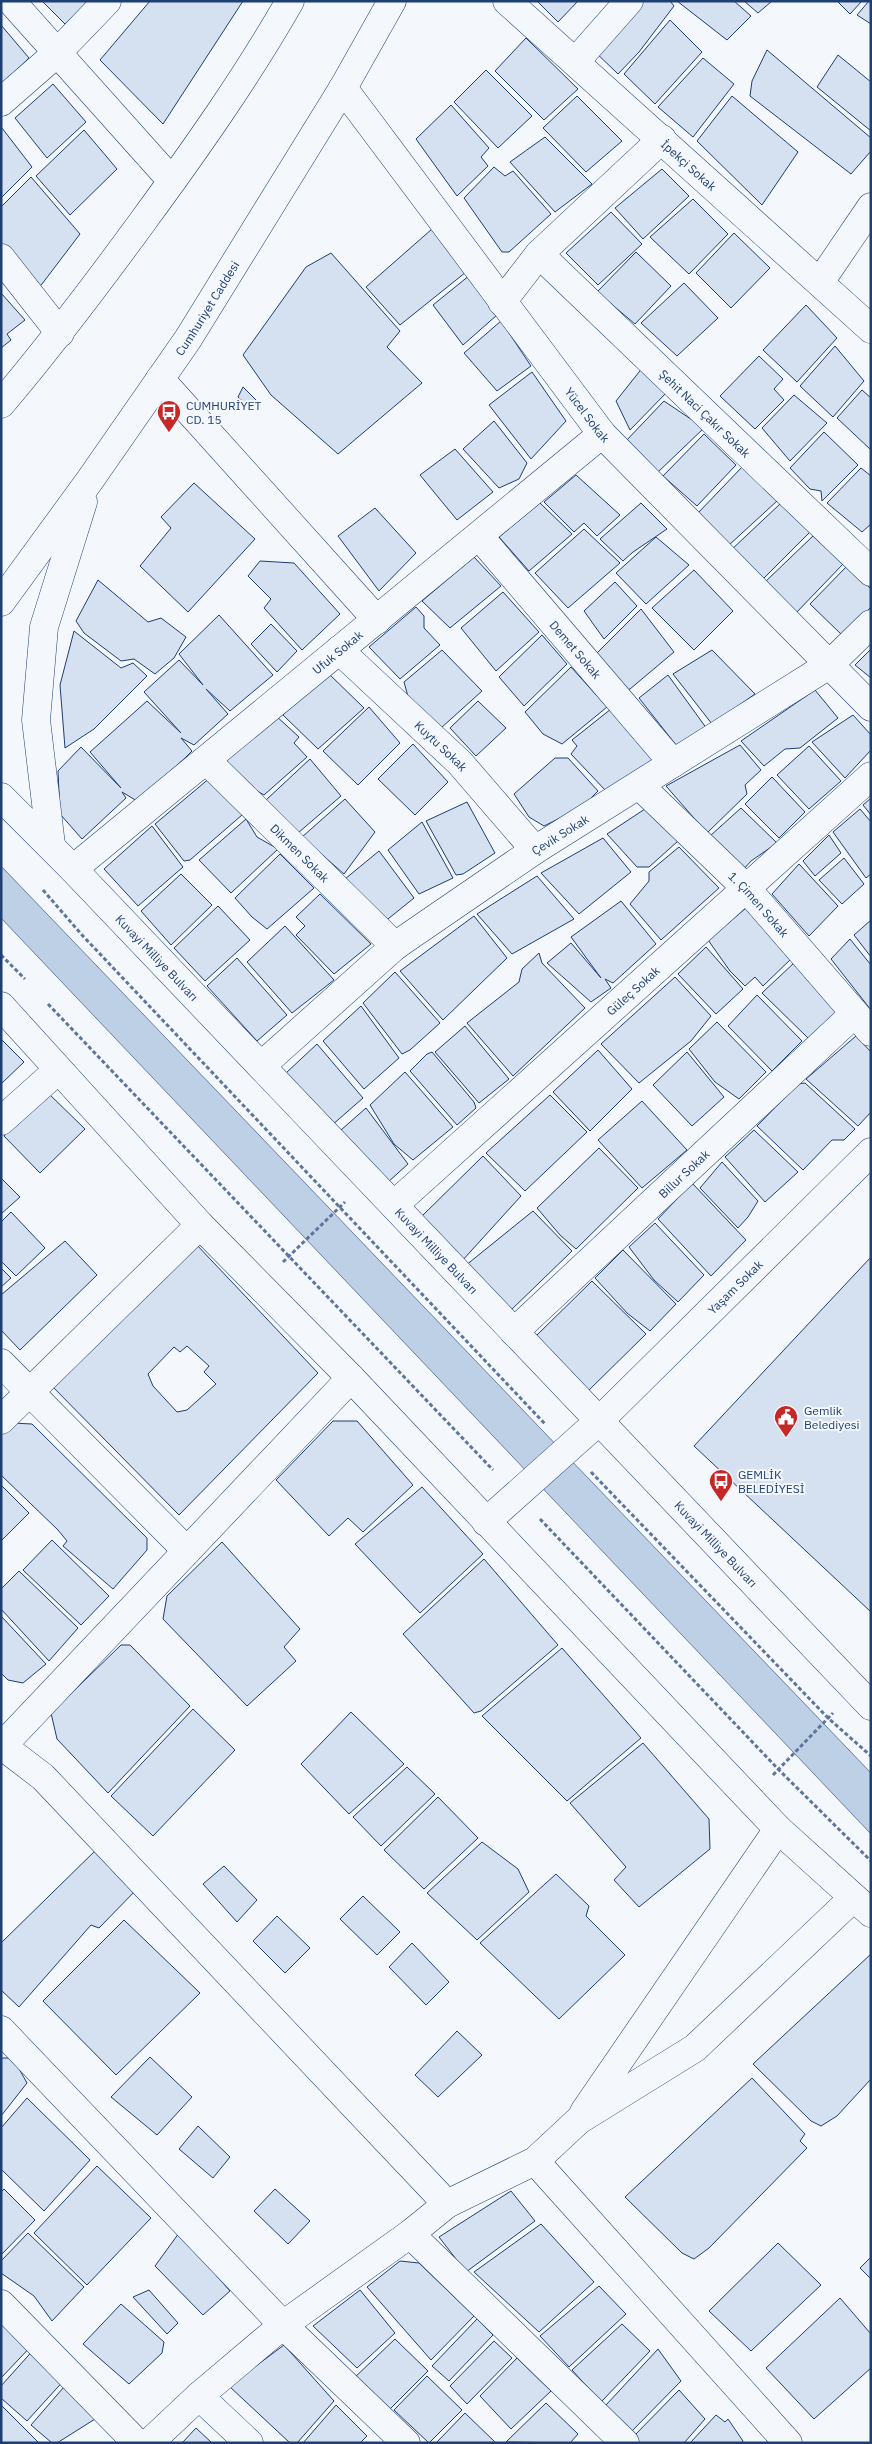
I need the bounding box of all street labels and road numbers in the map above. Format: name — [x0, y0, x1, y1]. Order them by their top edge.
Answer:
street label: İpekçi Sokak — [658, 136, 720, 194]
street label: Cumhuriyet Caddesi — [172, 258, 242, 358]
street label: Şehit Naci Çakır Sokak — [656, 366, 754, 461]
street label: Yücel Sokak — [562, 384, 614, 446]
street label: Demet Sokak — [547, 617, 605, 682]
street label: Ufuk Sokak — [309, 626, 366, 677]
street label: Kuytu Sokak — [412, 717, 471, 774]
street label: Çevik Sokak — [528, 810, 592, 858]
street label: Dikmen Sokak — [267, 820, 333, 885]
street label: 1. Çimen Sokak — [726, 868, 793, 940]
street label: Kuvayi Milliye Bulvarı — [113, 911, 202, 1004]
street label: Güleç Sokak — [603, 962, 663, 1018]
street label: Billur Sokak — [655, 1146, 712, 1201]
street label: Kuvayi Milliye Bulvarı — [392, 1204, 481, 1297]
street label: Yaşam Sokak — [704, 1256, 766, 1317]
street label: Kuvayi Milliye Bulvarı — [672, 1497, 761, 1590]

